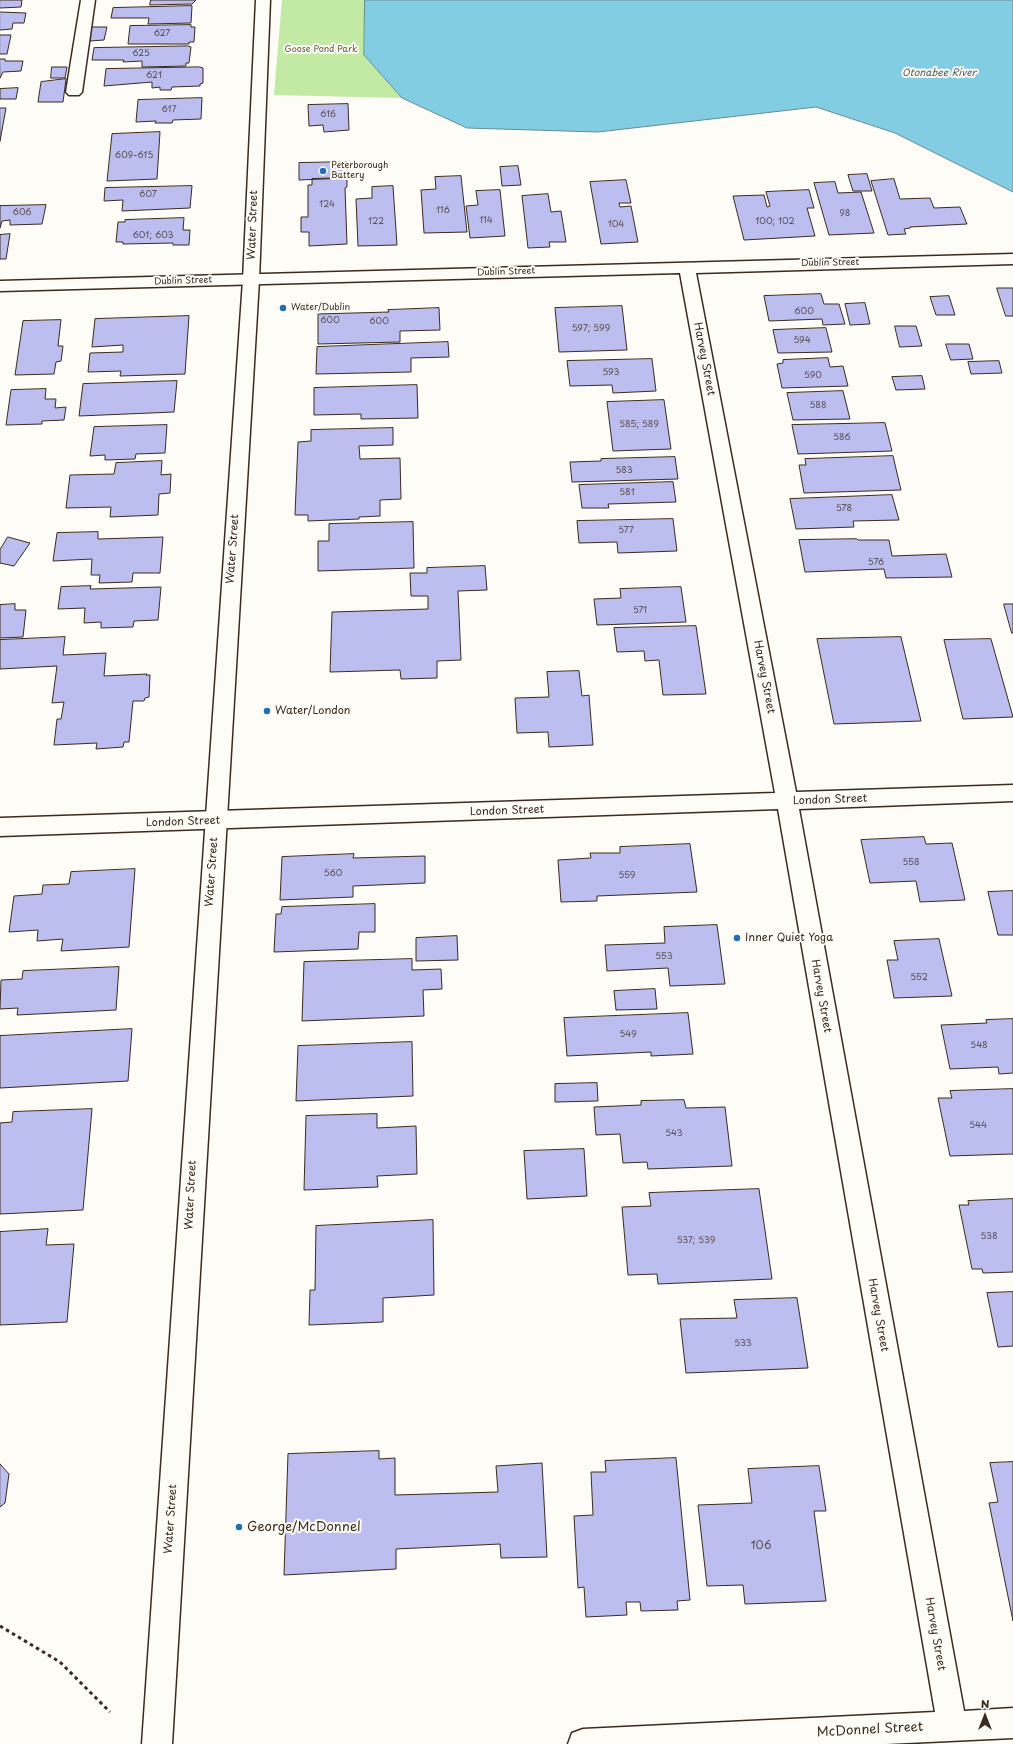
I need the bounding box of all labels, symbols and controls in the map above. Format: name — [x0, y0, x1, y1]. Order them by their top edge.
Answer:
house number: 627 — [154, 29, 170, 39]
park label: Goose Pond Park — [285, 45, 357, 55]
house number: 625 — [132, 49, 150, 59]
water label: Otonabee River — [902, 67, 976, 79]
house number: 621 — [146, 71, 162, 81]
house number: 617 — [162, 105, 176, 115]
house number: 616 — [320, 110, 336, 120]
house number: 609-615 — [115, 151, 153, 161]
place label: Peterborough Battery — [331, 161, 388, 182]
marker: Peterborough Battery — [318, 166, 328, 176]
house number: 607 — [139, 190, 157, 200]
street label: Water Street — [245, 190, 261, 260]
house number: 124 — [319, 200, 335, 210]
house number: 116 — [436, 206, 450, 216]
house number: 606 — [13, 208, 31, 218]
house number: 98 — [840, 209, 850, 219]
house number: 114 — [479, 216, 493, 226]
house number: 122 — [368, 217, 384, 227]
house number: 100; 102 — [755, 217, 795, 227]
house number: 104 — [608, 220, 624, 230]
house number: 601; 603 — [132, 231, 174, 241]
street label: Dublin Street — [801, 257, 859, 269]
street label: Dublin Street — [477, 266, 535, 278]
street label: Dublin Street — [154, 275, 212, 287]
marker: Water/Dublin — [278, 303, 288, 313]
place label: Water/Dublin — [291, 303, 350, 313]
house number: 600 — [794, 307, 814, 317]
house number: 600 — [320, 316, 340, 326]
house number: 600 — [369, 317, 389, 327]
street label: Harvey Street — [690, 321, 718, 397]
house number: 597; 599 — [572, 324, 610, 334]
house number: 594 — [793, 336, 811, 346]
house number: 593 — [603, 368, 619, 378]
house number: 590 — [804, 371, 822, 381]
house number: 588 — [809, 401, 827, 411]
house number: 585; 589 — [619, 420, 659, 430]
house number: 586 — [833, 433, 851, 443]
house number: 583 — [615, 466, 633, 476]
house number: 581 — [619, 488, 635, 498]
house number: 578 — [836, 504, 852, 514]
street label: Water Street — [224, 514, 242, 584]
house number: 577 — [618, 526, 634, 536]
house number: 576 — [868, 558, 884, 568]
house number: 571 — [633, 606, 647, 616]
street label: Harvey Street — [750, 639, 778, 715]
place label: Water/London — [275, 704, 350, 718]
marker: Water/London — [262, 706, 272, 716]
street label: London Street — [793, 792, 867, 808]
street label: London Street — [470, 803, 544, 819]
street label: London Street — [146, 814, 220, 830]
street label: Water Street — [203, 837, 221, 907]
house number: 558 — [902, 858, 920, 868]
house number: 560 — [324, 869, 342, 879]
house number: 559 — [619, 871, 635, 881]
place label: Inner Quiet Yoga — [745, 931, 833, 945]
marker: Inner Quiet Yoga — [732, 933, 742, 943]
house number: 553 — [655, 952, 673, 962]
street label: Harvey Street — [808, 958, 834, 1034]
house number: 552 — [910, 973, 928, 983]
house number: 549 — [619, 1030, 637, 1040]
house number: 548 — [970, 1041, 988, 1051]
house number: 544 — [969, 1121, 987, 1131]
house number: 543 — [665, 1129, 683, 1139]
street label: Water Street — [183, 1160, 199, 1230]
house number: 538 — [980, 1232, 998, 1242]
house number: 537; 539 — [677, 1236, 715, 1246]
street label: Harvey Street — [865, 1277, 891, 1353]
house number: 533 — [734, 1339, 752, 1349]
street label: Water Street — [162, 1484, 180, 1554]
place label: George/McDonnel — [247, 1519, 361, 1535]
marker: George/McDonnel — [234, 1522, 244, 1532]
house number: 106 — [751, 1539, 771, 1553]
street label: Harvey Street — [922, 1596, 948, 1672]
text: N — [981, 1695, 989, 1712]
north arrow — [965, 1696, 1005, 1736]
street label: McDonnel Street — [817, 1719, 923, 1741]

